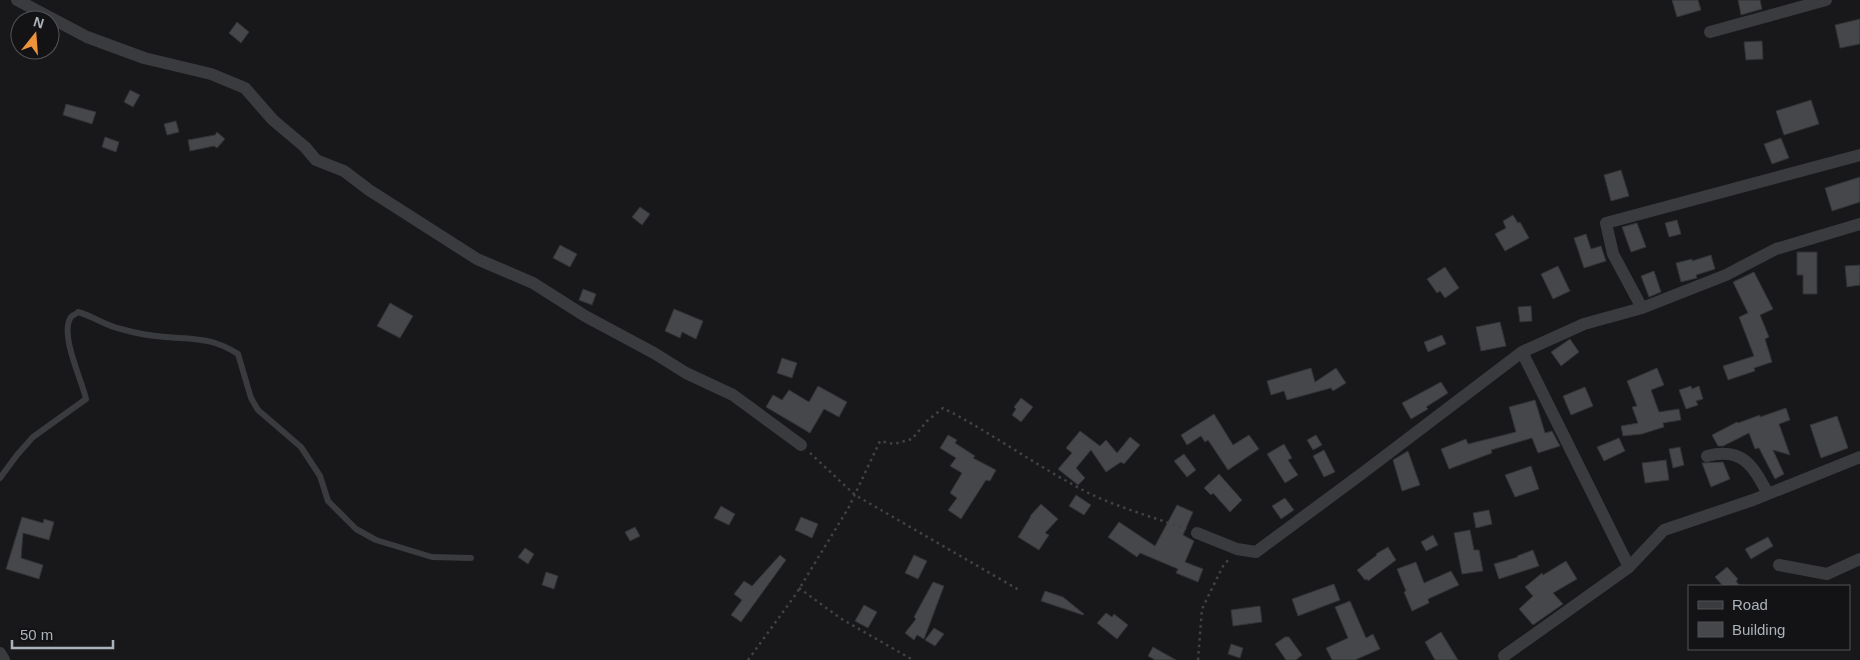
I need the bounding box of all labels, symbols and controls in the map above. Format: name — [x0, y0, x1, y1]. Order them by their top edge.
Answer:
north arrow — [10, 10, 60, 60]
text: N — [32, 13, 46, 32]
legend — [1688, 585, 1850, 650]
text: Road — [1732, 596, 1768, 613]
scale bar — [12, 618, 114, 650]
text: Building — [1732, 621, 1785, 638]
text: 50 m — [20, 626, 53, 643]

